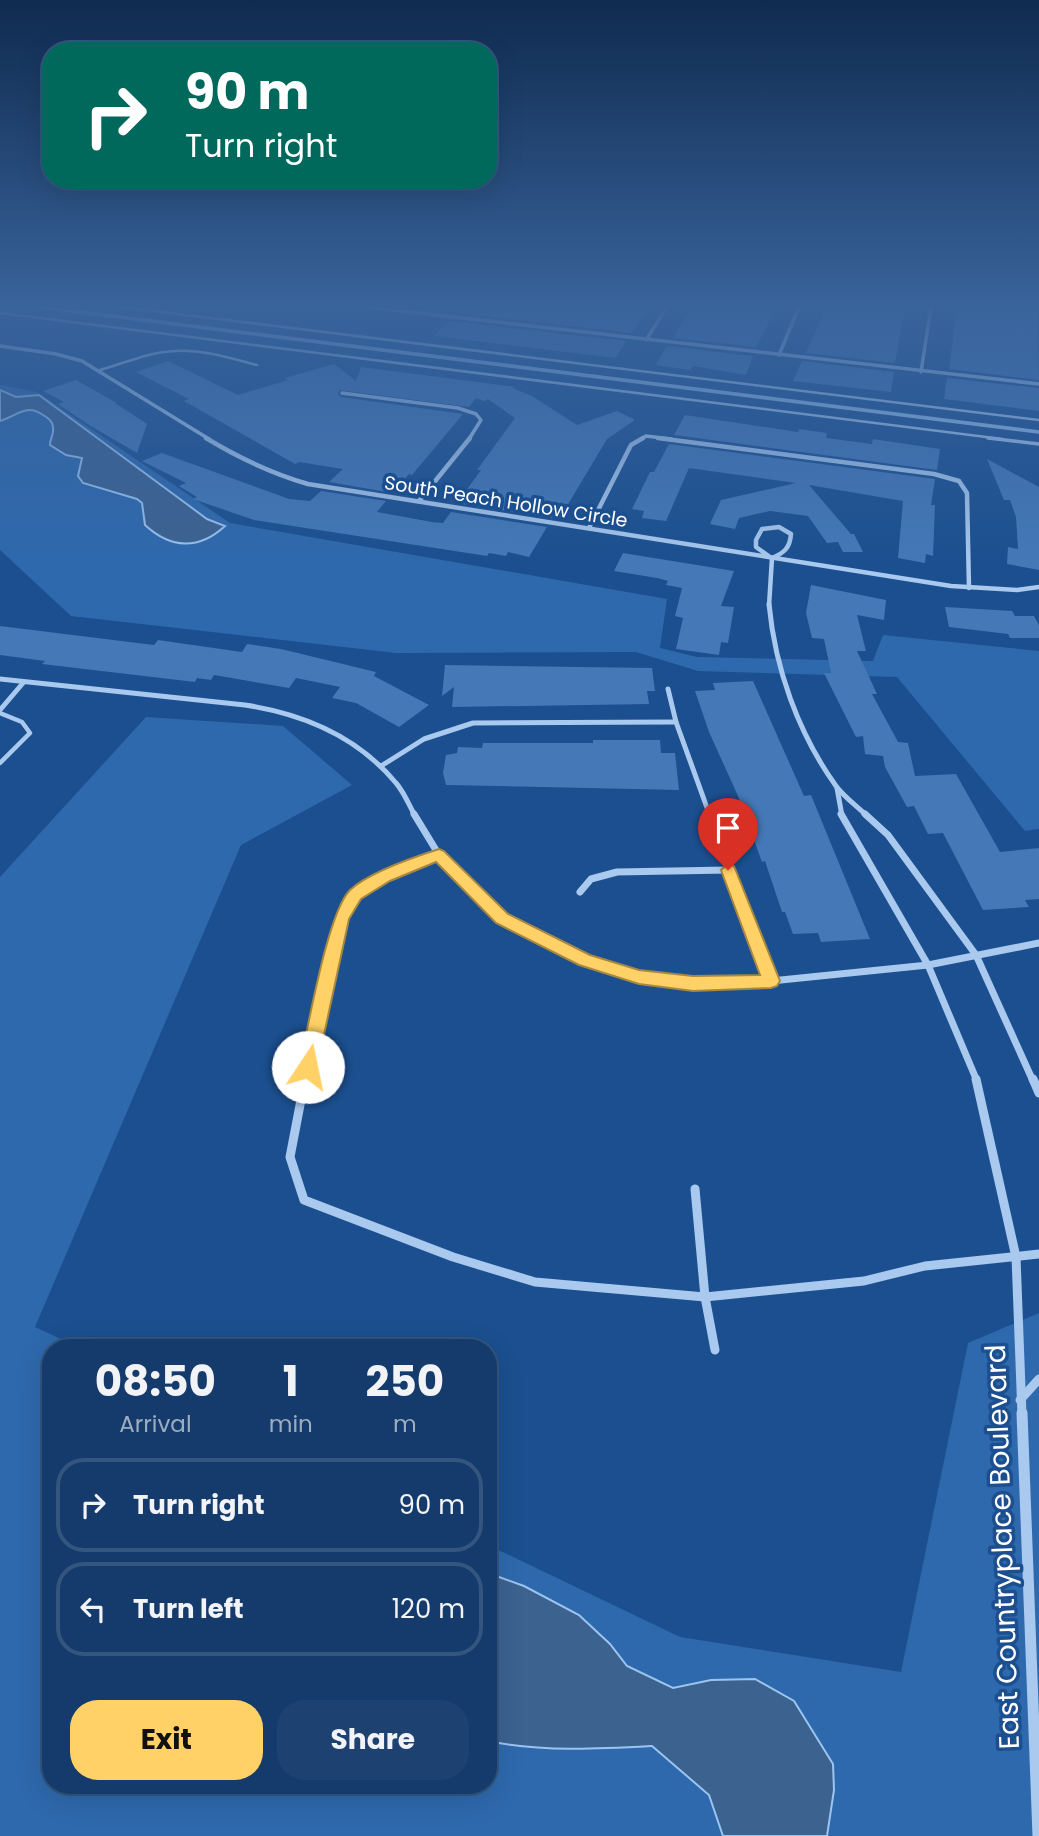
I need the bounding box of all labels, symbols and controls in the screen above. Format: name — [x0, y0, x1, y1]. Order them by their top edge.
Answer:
text: 90 m — [185, 58, 309, 126]
icon: right — [70, 70, 161, 161]
text: Turn right — [185, 123, 337, 168]
street label: South Peach Hollow Circle — [382, 469, 629, 534]
pin — [698, 798, 758, 870]
icon: arrive — [709, 809, 747, 847]
position arrow — [271, 1030, 345, 1104]
street label: East Countryplace Boulevard — [976, 1344, 1029, 1750]
text: 08:50 — [95, 1352, 216, 1411]
text: 1 — [283, 1352, 299, 1411]
text: 250 — [366, 1352, 444, 1411]
text: Arrival — [119, 1408, 192, 1440]
text: min — [269, 1408, 313, 1440]
text: m — [393, 1408, 417, 1440]
icon: right — [74, 1486, 112, 1524]
text: Turn right — [133, 1487, 265, 1523]
text: 90 m — [399, 1487, 465, 1523]
icon: left — [74, 1590, 112, 1628]
text: Turn left — [133, 1591, 244, 1627]
text: 120 m — [392, 1591, 465, 1627]
button: Exit — [70, 1700, 263, 1780]
button: Share — [277, 1700, 469, 1780]

